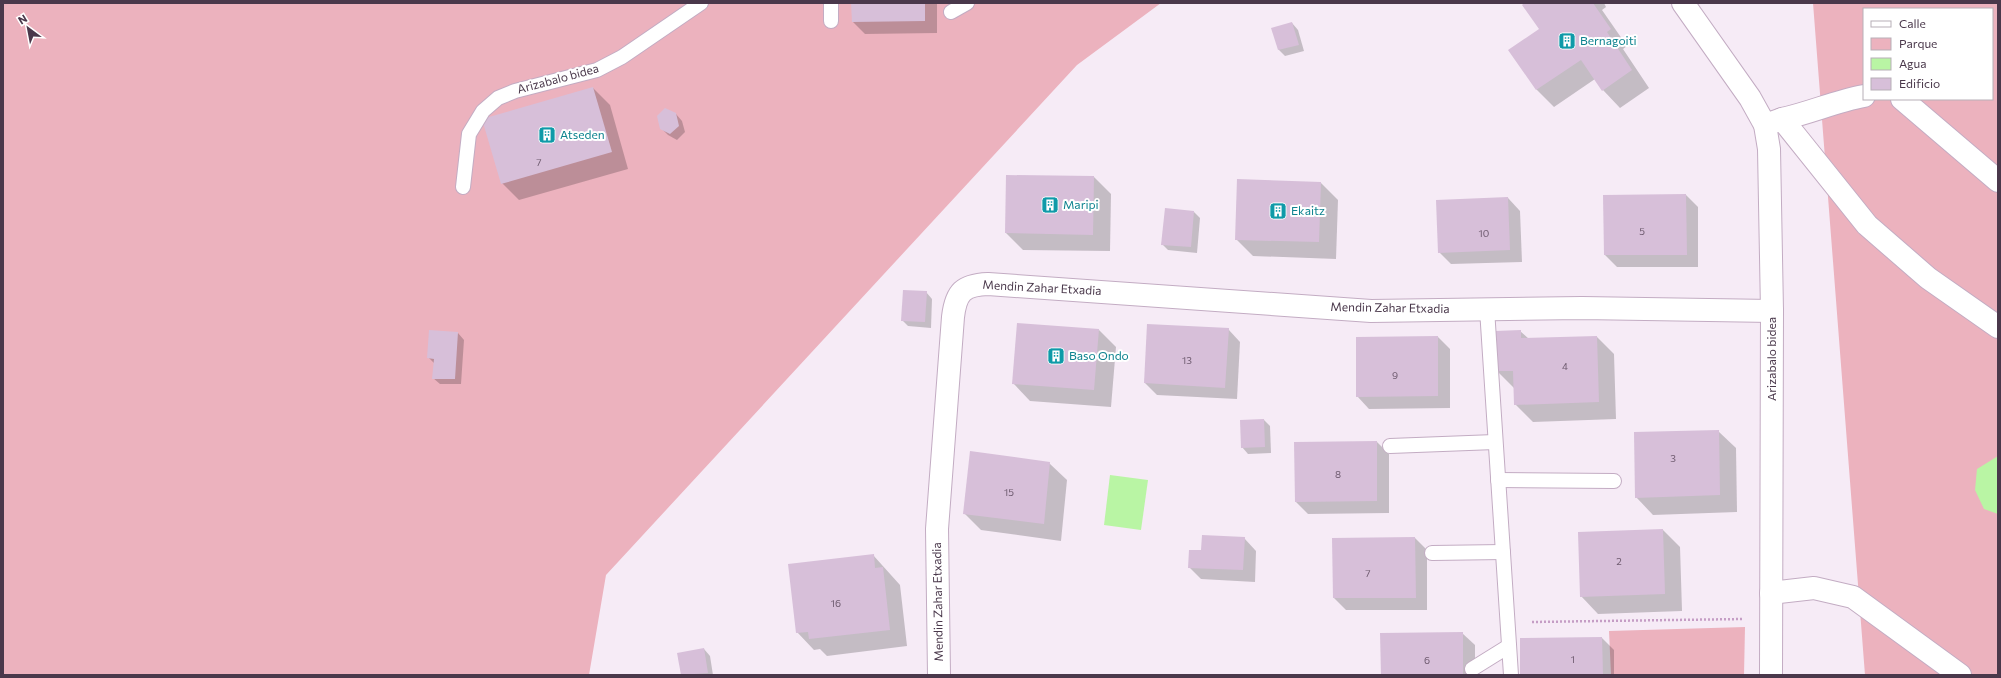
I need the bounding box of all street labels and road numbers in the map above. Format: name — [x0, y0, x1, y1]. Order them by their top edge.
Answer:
street label: Arizabalo bidea — [515, 60, 600, 96]
street label: Mendin Zahar Etxadia — [982, 277, 1102, 297]
street label: Mendin Zahar Etxadia — [1330, 299, 1450, 315]
street label: Arizabalo bidea — [1764, 317, 1778, 401]
street label: Mendin Zahar Etxadia — [929, 542, 945, 662]

